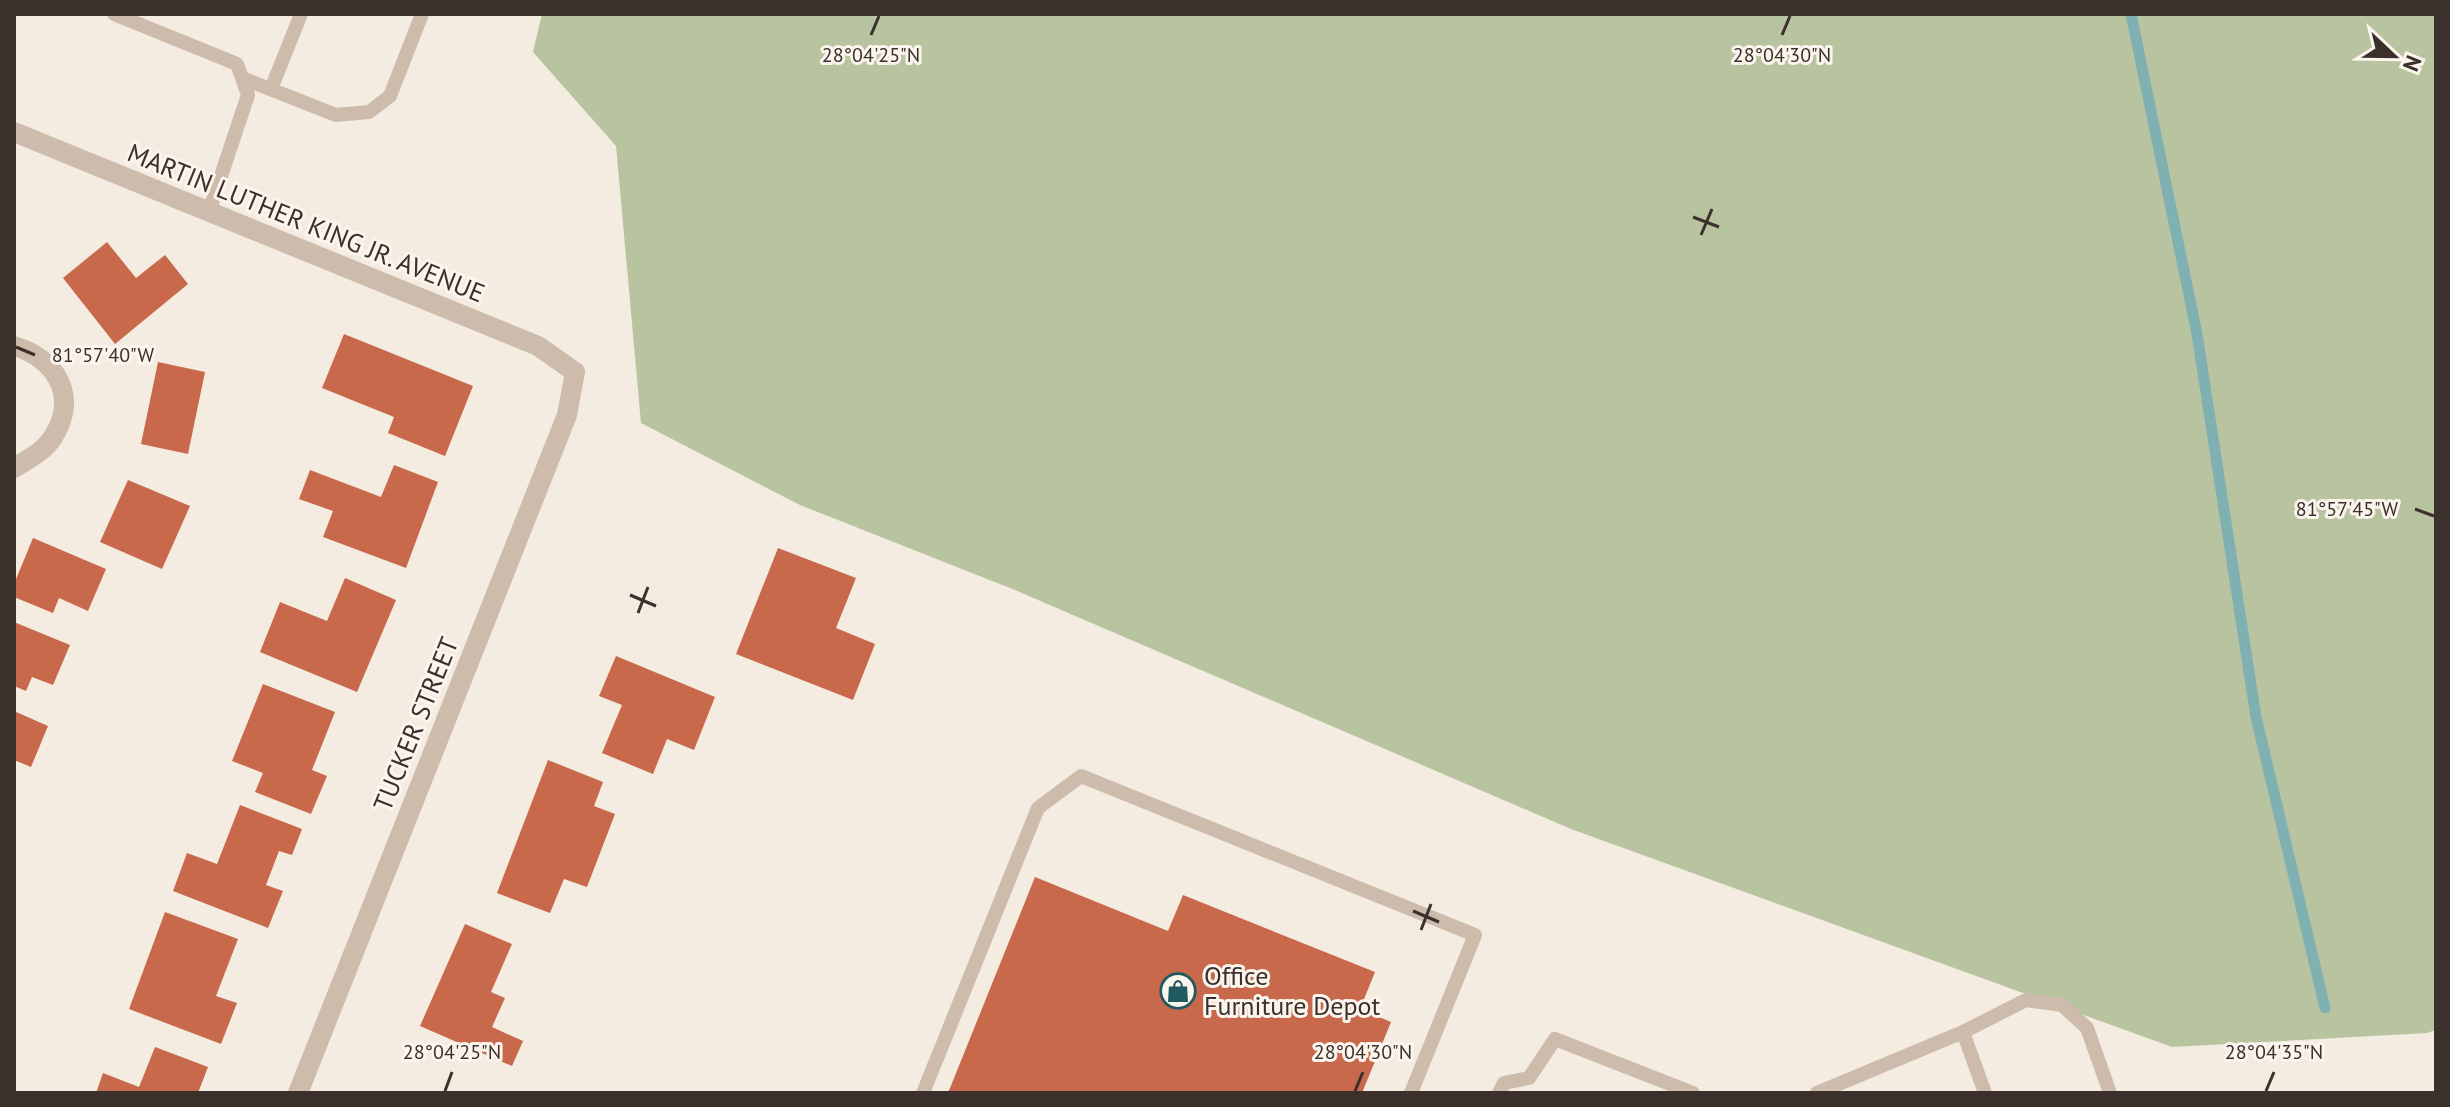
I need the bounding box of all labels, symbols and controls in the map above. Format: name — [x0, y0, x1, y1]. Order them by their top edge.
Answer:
north arrow — [2354, 16, 2434, 96]
text: 28°04'25"N — [822, 42, 920, 68]
text: 28°04'30"N — [1733, 42, 1831, 68]
text: N — [2397, 52, 2428, 75]
street label: MARTIN LUTHER KING JR. AVENUE — [123, 136, 490, 309]
text: 81°57'40"W — [52, 342, 155, 368]
text: 81°57'45"W — [2296, 496, 2399, 522]
street label: TUCKER STREET — [366, 632, 465, 816]
place label: Office Furniture Depot — [1204, 959, 1381, 1022]
shop icon: Office Furniture Depot — [1159, 972, 1197, 1010]
text: 28°04'25"N — [403, 1039, 501, 1065]
text: 28°04'30"N — [1314, 1039, 1412, 1065]
text: 28°04'35"N — [2225, 1039, 2323, 1065]

